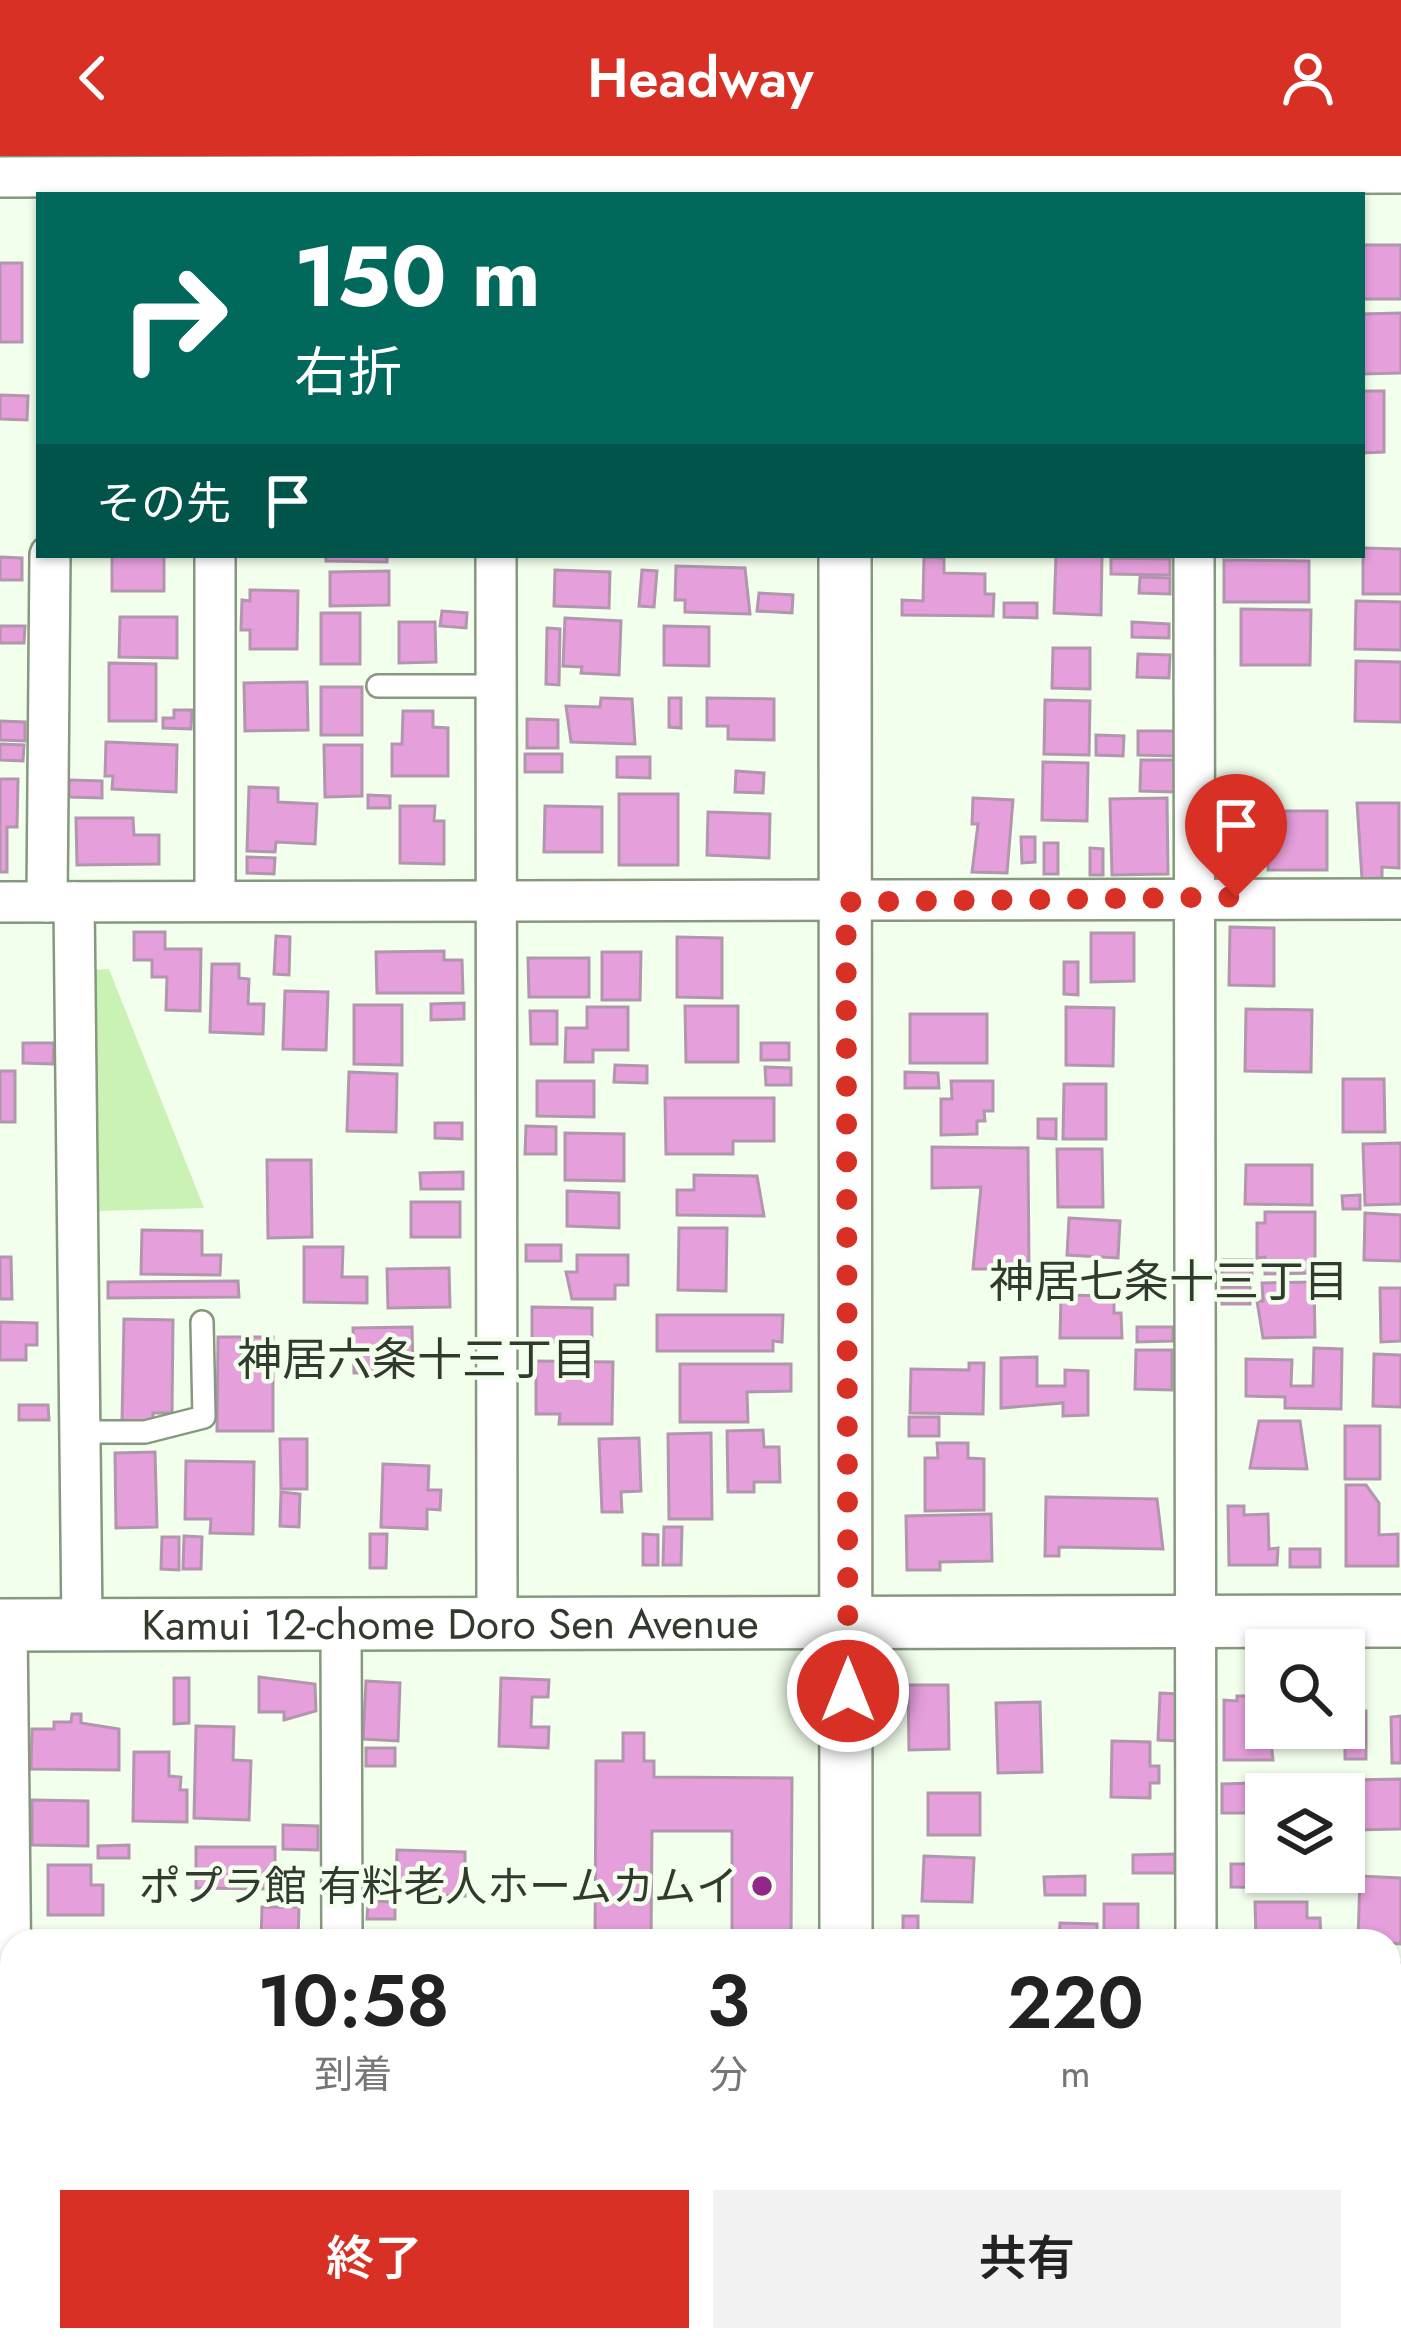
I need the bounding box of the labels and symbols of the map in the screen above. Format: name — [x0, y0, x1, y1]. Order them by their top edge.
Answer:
pin — [1185, 774, 1287, 897]
district label: 神居七条十三丁目 — [989, 1249, 1349, 1314]
district label: 神居六条十三丁目 — [237, 1327, 597, 1392]
street label: Kamui 12-chome Doro Sen Avenue — [141, 1593, 759, 1656]
position arrow — [785, 1628, 911, 1754]
place label: ポプラ館 有料老人ホームカムイ — [139, 1856, 738, 1917]
marker: ポプラ館 有料老人ホームカムイ — [749, 1873, 775, 1899]

